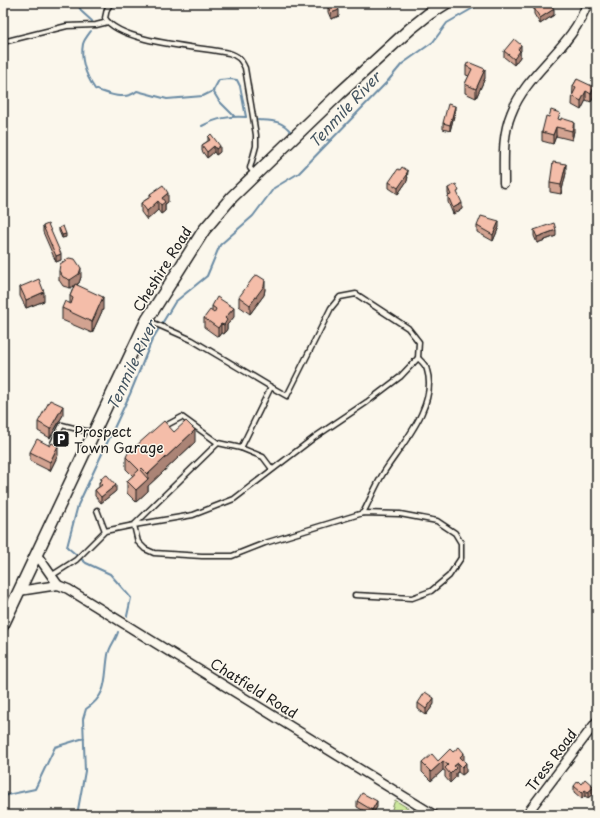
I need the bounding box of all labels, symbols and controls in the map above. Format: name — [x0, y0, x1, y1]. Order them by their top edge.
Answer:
water label: Tenmile River — [303, 64, 387, 152]
street label: Cheshire Road — [127, 222, 197, 316]
water label: Tenmile River — [100, 315, 163, 413]
place label: Prospect Town Garage — [74, 421, 164, 458]
parking icon: Prospect Town Garage — [51, 429, 71, 449]
street label: Chatfield Road — [206, 653, 302, 723]
street label: Tress Road — [520, 724, 582, 796]

